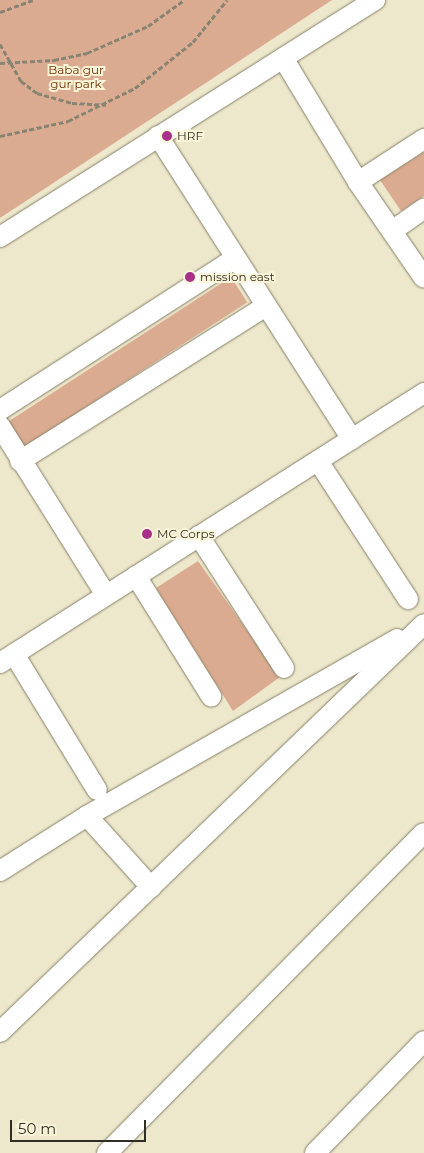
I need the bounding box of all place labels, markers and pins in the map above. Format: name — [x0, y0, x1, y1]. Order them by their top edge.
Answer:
place label: HRF — [177, 129, 203, 143]
marker: HRF — [161, 130, 173, 142]
place label: mission east — [200, 270, 275, 284]
marker: mission east — [184, 271, 196, 283]
place label: MC Corps — [157, 527, 215, 541]
marker: MC Corps — [141, 528, 153, 540]

